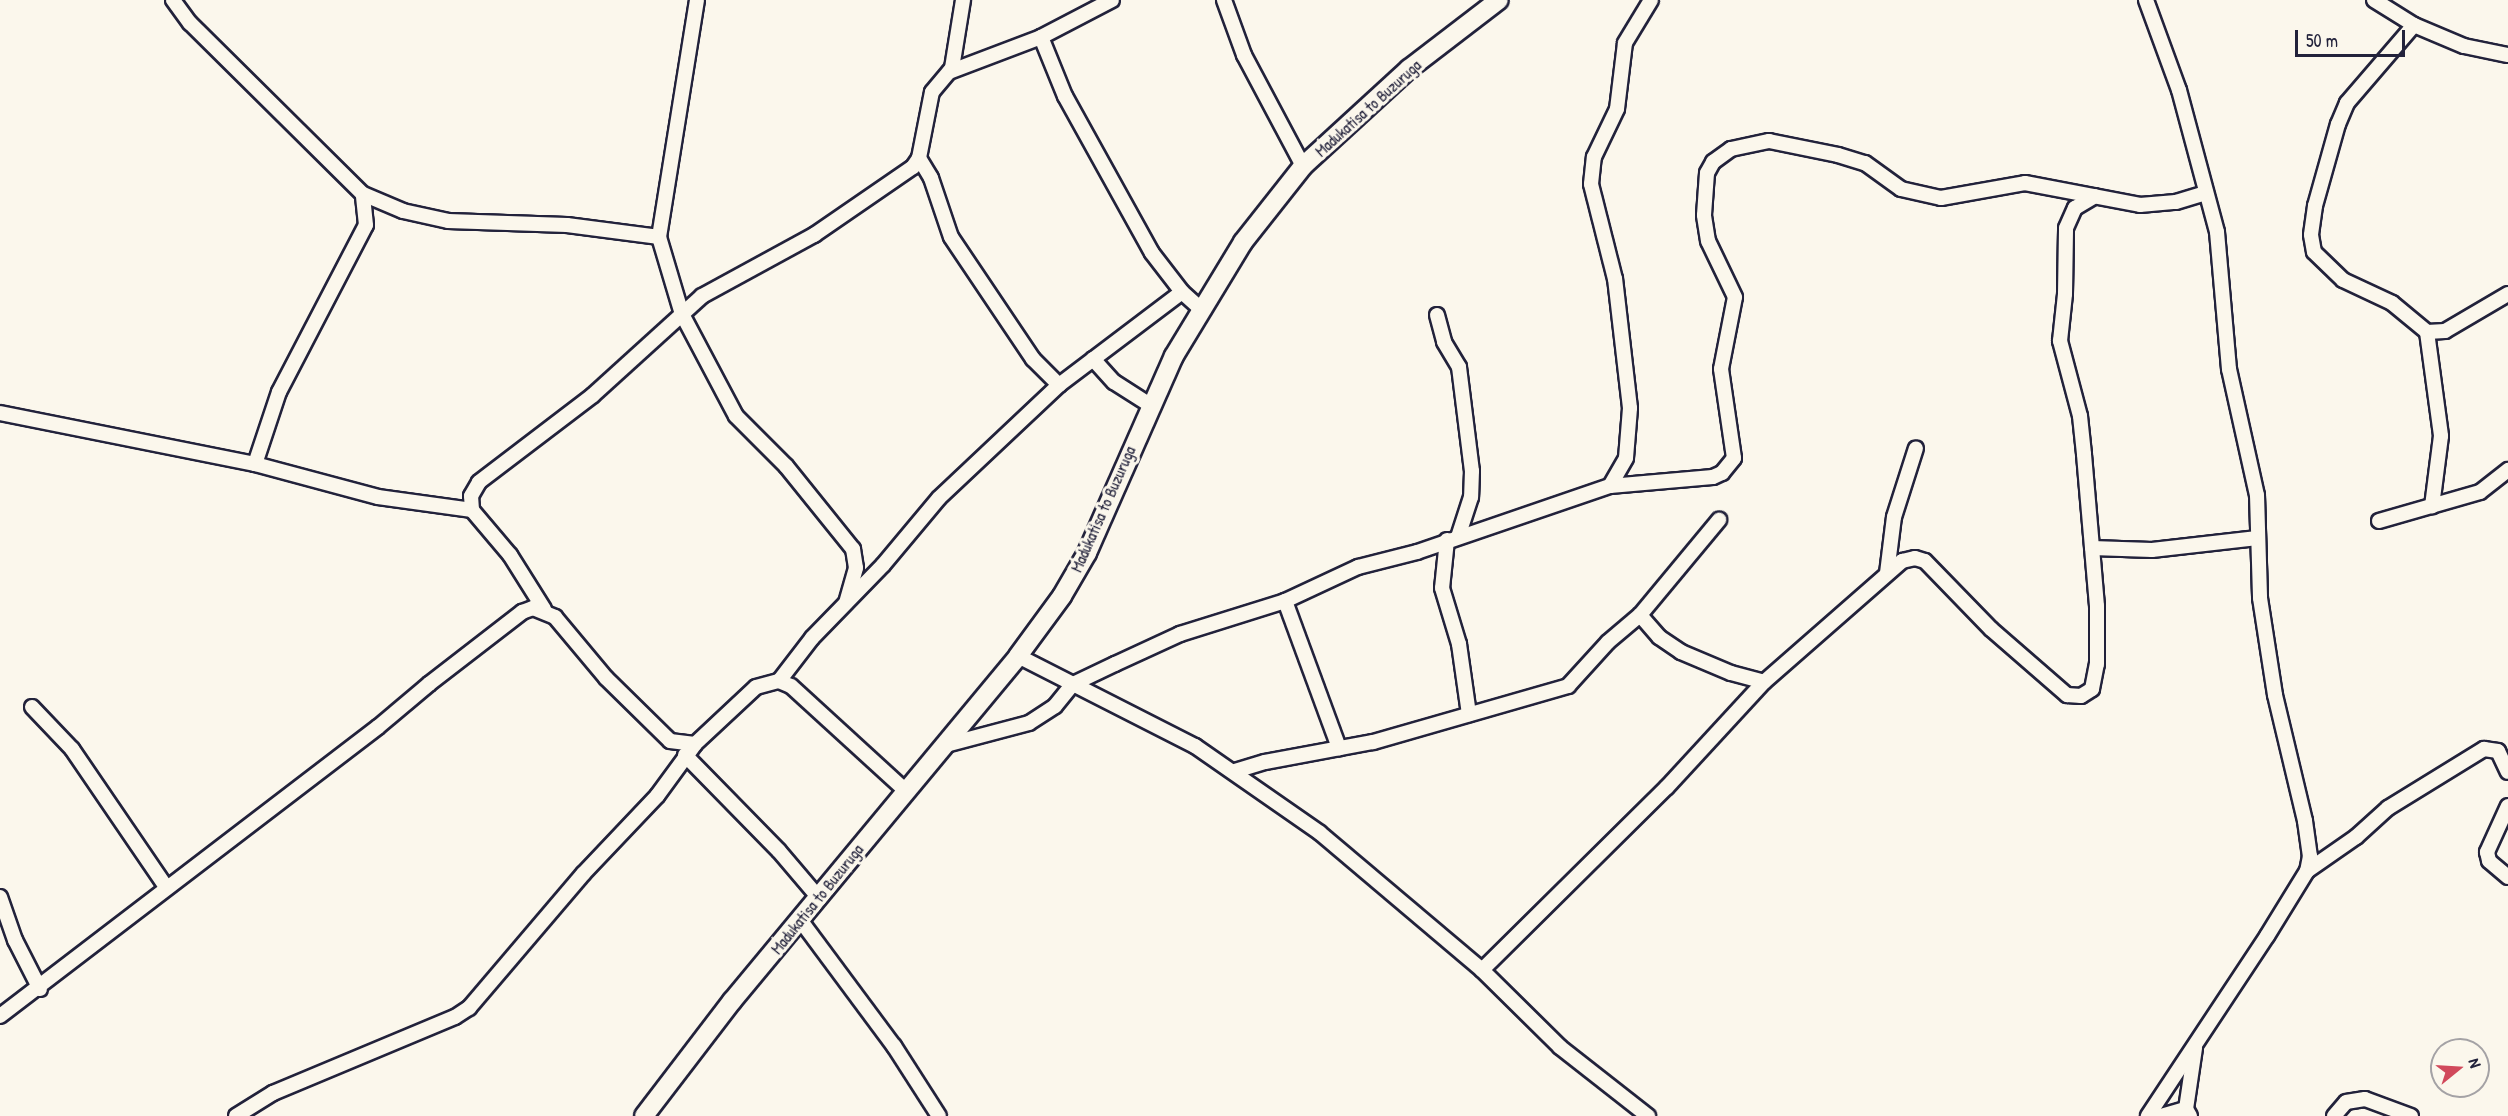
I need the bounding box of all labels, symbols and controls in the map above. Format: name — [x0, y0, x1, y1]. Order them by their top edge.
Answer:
scale bar — [2298, 18, 2408, 56]
text: 50 m — [2306, 28, 2338, 53]
street label: Madukatisa to Buzuruga — [1311, 55, 1425, 161]
street label: Madukatisa to Buzuruga — [1067, 443, 1139, 575]
street label: Madukatisa to Buzuruga — [767, 840, 867, 958]
north arrow — [2430, 1038, 2490, 1098]
text: N — [2463, 1056, 2487, 1070]

